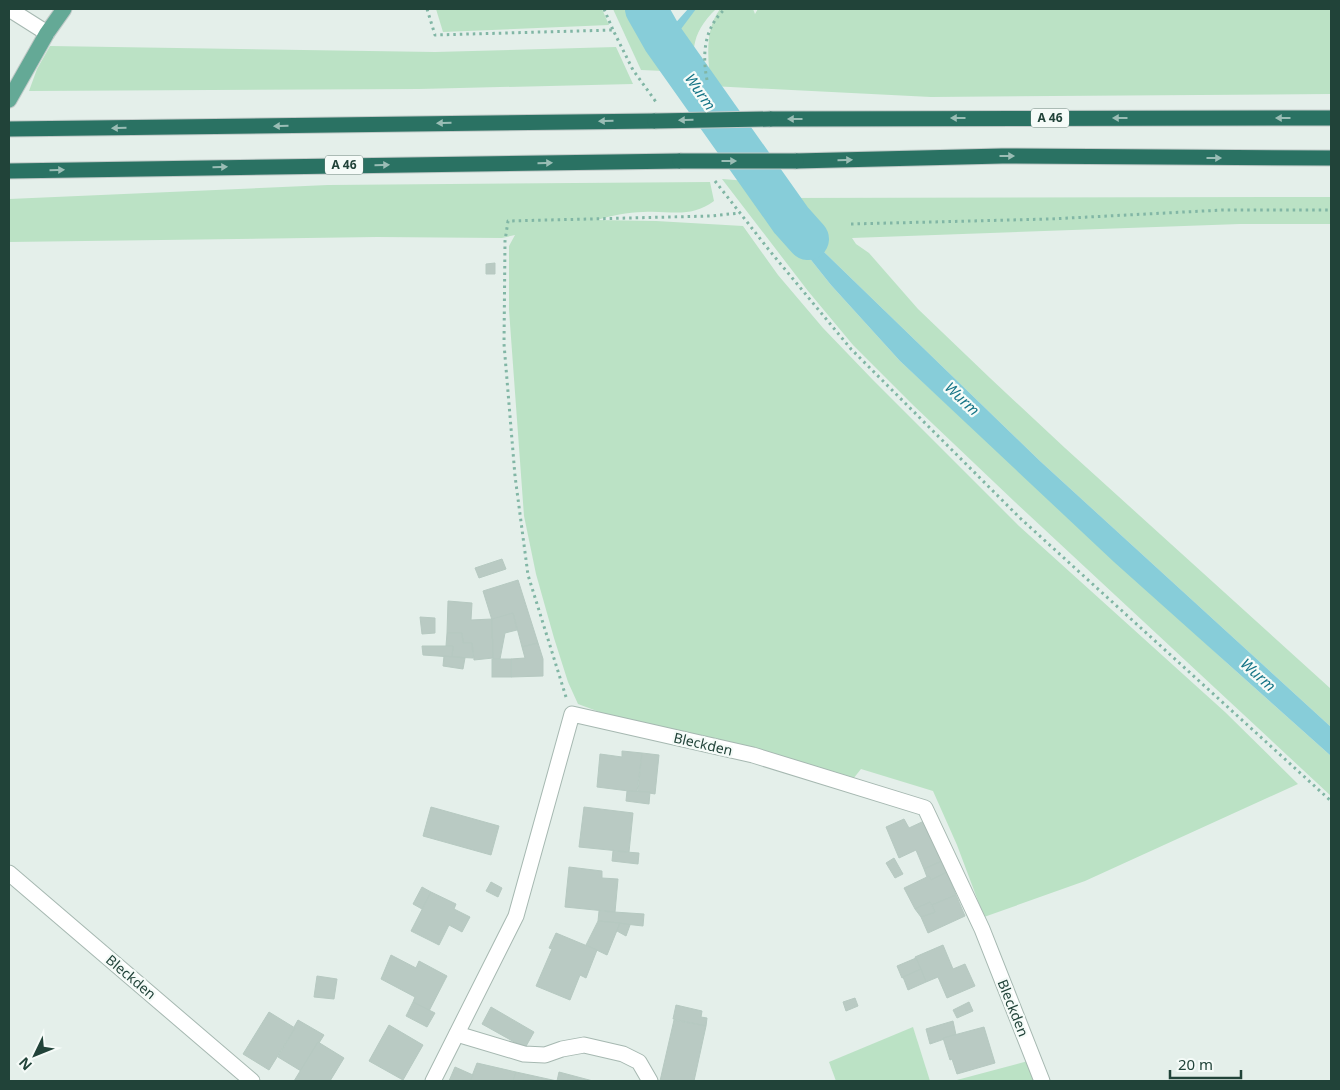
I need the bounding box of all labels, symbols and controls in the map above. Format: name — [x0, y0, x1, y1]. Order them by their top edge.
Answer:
water label: Wurm — [681, 69, 721, 114]
road number: A 46 — [1031, 109, 1069, 128]
one-way arrow — [949, 114, 965, 122]
one-way arrow — [1112, 114, 1128, 122]
one-way arrow — [1274, 114, 1290, 122]
one-way arrow — [787, 115, 803, 123]
one-way arrow — [678, 116, 694, 124]
one-way arrow — [598, 117, 614, 125]
one-way arrow — [435, 119, 451, 127]
one-way arrow — [273, 122, 289, 130]
one-way arrow — [110, 124, 126, 132]
one-way arrow — [999, 152, 1015, 160]
one-way arrow — [1206, 154, 1222, 162]
one-way arrow — [837, 155, 853, 163]
road number: A 46 — [325, 156, 363, 174]
one-way arrow — [721, 157, 737, 165]
one-way arrow — [537, 159, 553, 167]
one-way arrow — [375, 160, 391, 168]
one-way arrow — [212, 163, 228, 171]
one-way arrow — [50, 166, 66, 174]
water label: Wurm — [941, 377, 984, 419]
water label: Wurm — [1237, 653, 1280, 695]
street label: Bleckden — [672, 728, 734, 760]
street label: Bleckden — [102, 950, 160, 1003]
street label: Bleckden — [993, 976, 1034, 1039]
north arrow — [10, 1030, 60, 1080]
scale bar — [1170, 1048, 1241, 1080]
text: N — [14, 1054, 36, 1075]
text: 20 m — [1178, 1054, 1213, 1074]

